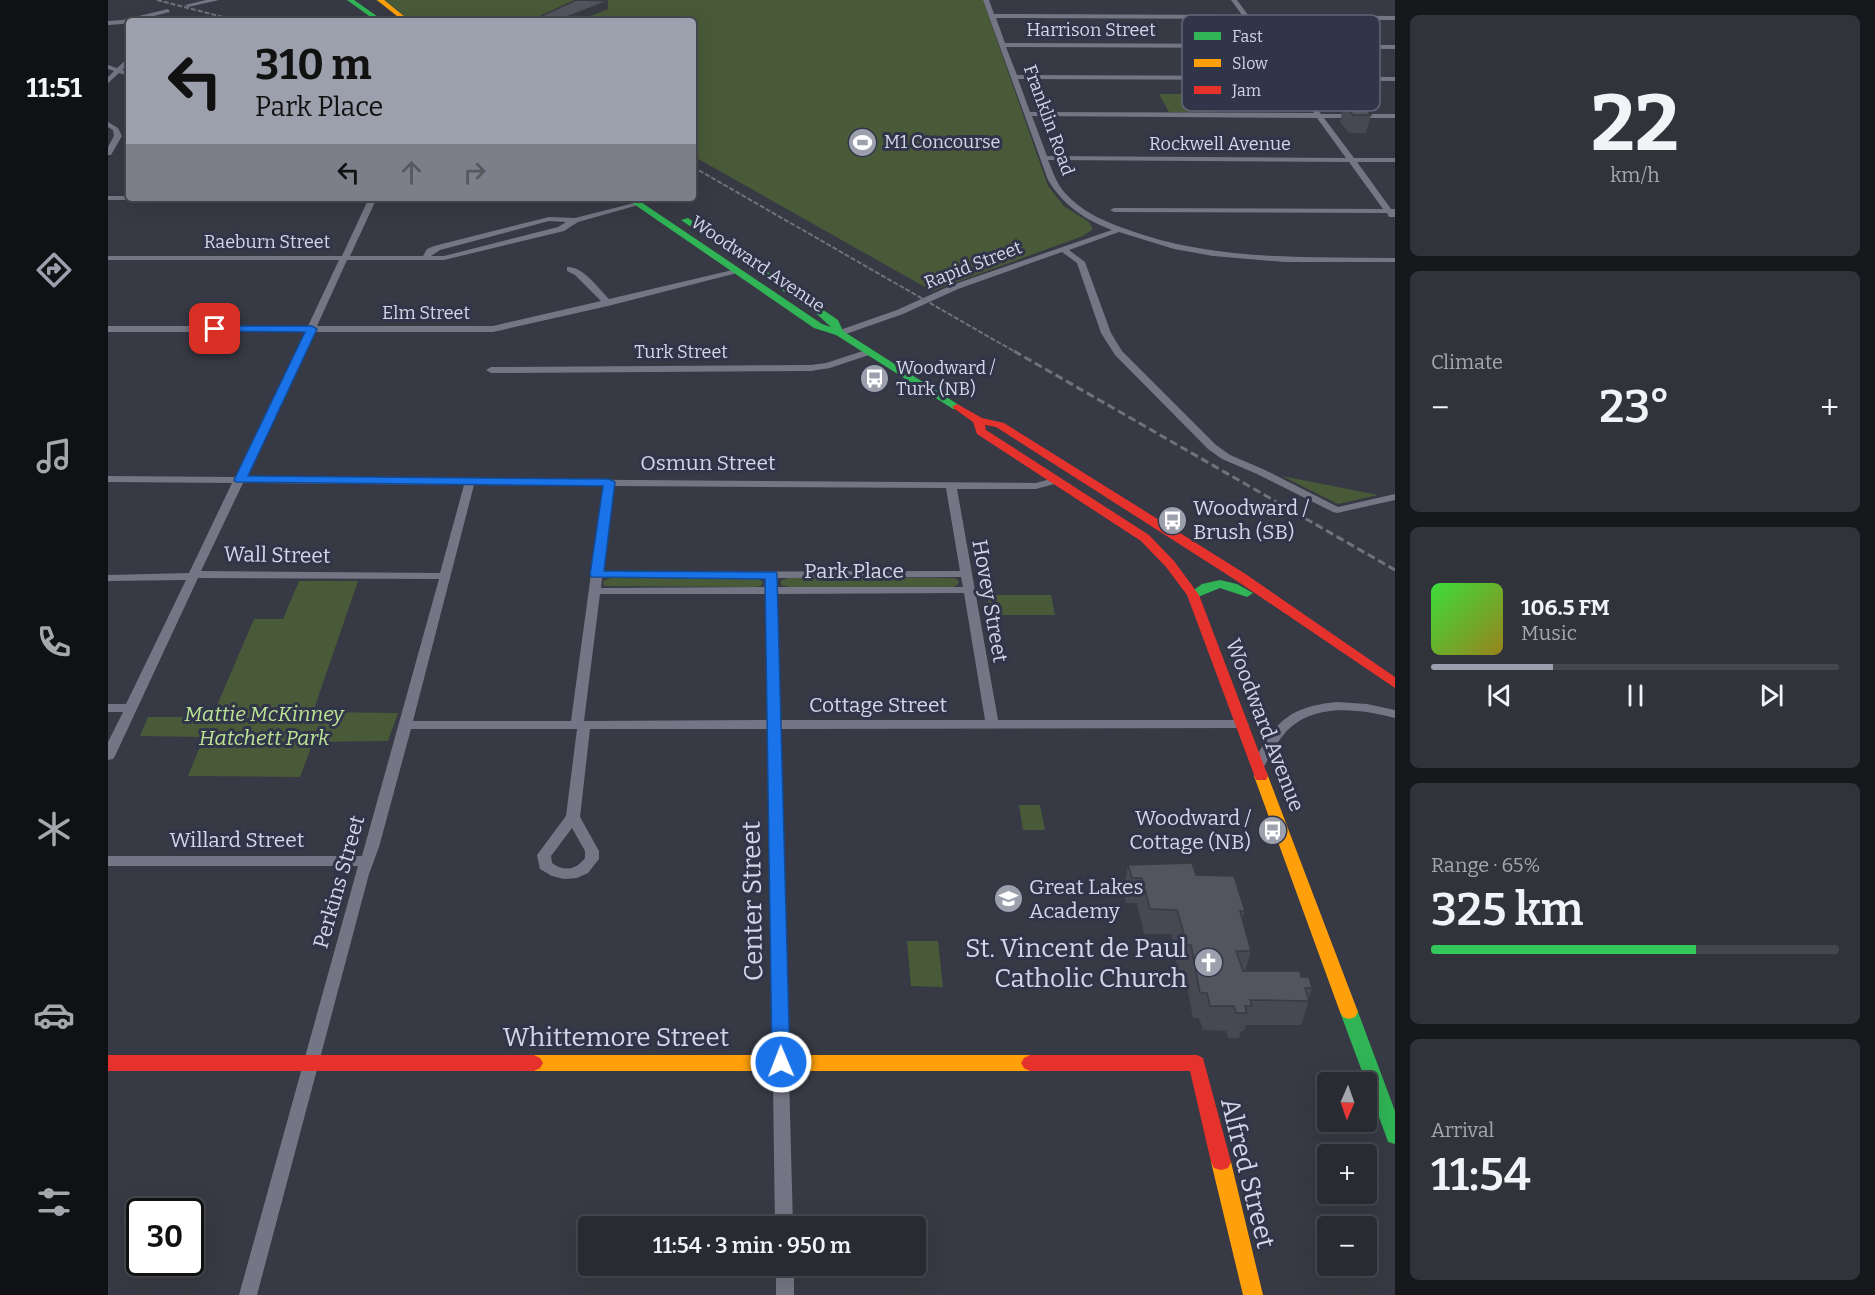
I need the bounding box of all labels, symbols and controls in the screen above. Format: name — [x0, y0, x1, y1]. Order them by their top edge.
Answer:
legend — [1182, 15, 1380, 111]
street label: Harrison Street — [1026, 19, 1156, 41]
text: Fast — [1232, 27, 1263, 46]
text: 310 m — [255, 40, 372, 90]
icon: left — [156, 42, 234, 120]
text: Slow — [1232, 54, 1268, 73]
street label: Franklin Road — [1019, 62, 1079, 179]
text: 11:51 — [26, 72, 82, 104]
text: 22 — [1591, 77, 1679, 171]
text: Jam — [1231, 81, 1261, 100]
text: Park Place — [255, 91, 383, 123]
sports icon: M1 Concourse — [847, 126, 879, 158]
place label: M1 Concourse — [884, 131, 1000, 153]
street label: Rockwell Avenue — [1149, 133, 1291, 155]
icon: left — [332, 156, 365, 189]
icon: ahead — [395, 156, 428, 189]
icon: right — [458, 156, 491, 189]
text: km/h — [1610, 163, 1660, 187]
street label: Woodward Avenue — [687, 211, 829, 317]
street label: Raeburn Street — [204, 231, 331, 253]
street label: Rapid Street — [921, 236, 1025, 294]
icon: directions — [33, 249, 75, 291]
street label: Elm Street — [382, 302, 470, 324]
pin — [189, 303, 240, 354]
icon: arrive — [198, 312, 231, 345]
street label: Turk Street — [634, 341, 728, 363]
text: Climate — [1431, 350, 1503, 374]
place label: Woodward / Turk (NB) — [896, 357, 996, 400]
bus stop icon: Woodward / Turk (NB) — [859, 362, 891, 394]
text: 23° — [1599, 380, 1670, 434]
text: − — [1431, 388, 1449, 428]
text: + — [1820, 388, 1839, 428]
icon: music — [33, 435, 75, 477]
street label: Osmun Street — [640, 450, 776, 476]
place label: Woodward / Brush (SB) — [1193, 495, 1309, 545]
bus stop icon: Woodward / Brush (SB) — [1156, 504, 1188, 536]
street label: Hovey Street — [966, 538, 1014, 665]
street label: Wall Street — [223, 541, 331, 569]
street label: Park Place — [804, 558, 904, 584]
text: 106.5 FM — [1521, 594, 1610, 621]
icon: phone — [33, 621, 75, 663]
text: Music — [1521, 621, 1577, 645]
street label: Woodward Avenue — [1220, 635, 1310, 815]
icon: previous — [1483, 679, 1516, 712]
icon: pause — [1619, 679, 1652, 712]
icon: next — [1755, 679, 1788, 712]
street label: Cottage Street — [809, 692, 947, 718]
park label: Mattie McKinney Hatchett Park — [184, 701, 345, 751]
place label: Woodward / Cottage (NB) — [1129, 805, 1251, 855]
icon: climate — [33, 808, 75, 850]
street label: Perkins Street — [308, 812, 371, 952]
bus stop icon: Woodward / Cottage (NB) — [1256, 814, 1288, 846]
street label: Center Street — [736, 820, 769, 981]
street label: Willard Street — [170, 827, 305, 853]
text: Range · 65% — [1431, 853, 1540, 877]
place label: Great Lakes Academy — [1029, 874, 1144, 924]
school or university icon: Great Lakes Academy — [992, 883, 1024, 915]
text: 325 km — [1431, 883, 1583, 937]
place label: St. Vincent de Paul Catholic Church — [965, 933, 1187, 994]
church icon: St. Vincent de Paul Catholic Church — [1192, 947, 1224, 979]
icon: car — [33, 994, 75, 1036]
street label: Whittemore Street — [503, 1022, 730, 1053]
position arrow — [749, 1030, 813, 1094]
north arrow — [1317, 1072, 1377, 1132]
map controls — [1317, 1072, 1377, 1276]
street label: Alfred Street — [1214, 1095, 1281, 1252]
text: Arrival — [1431, 1118, 1494, 1142]
button: + — [1317, 1144, 1377, 1204]
text: 11:54 — [1431, 1148, 1531, 1202]
icon: filters — [33, 1181, 75, 1223]
speed limit sign: 30 — [126, 1198, 204, 1276]
button: − — [1317, 1216, 1377, 1276]
text: 11:54 · 3 min · 950 m — [653, 1232, 851, 1259]

